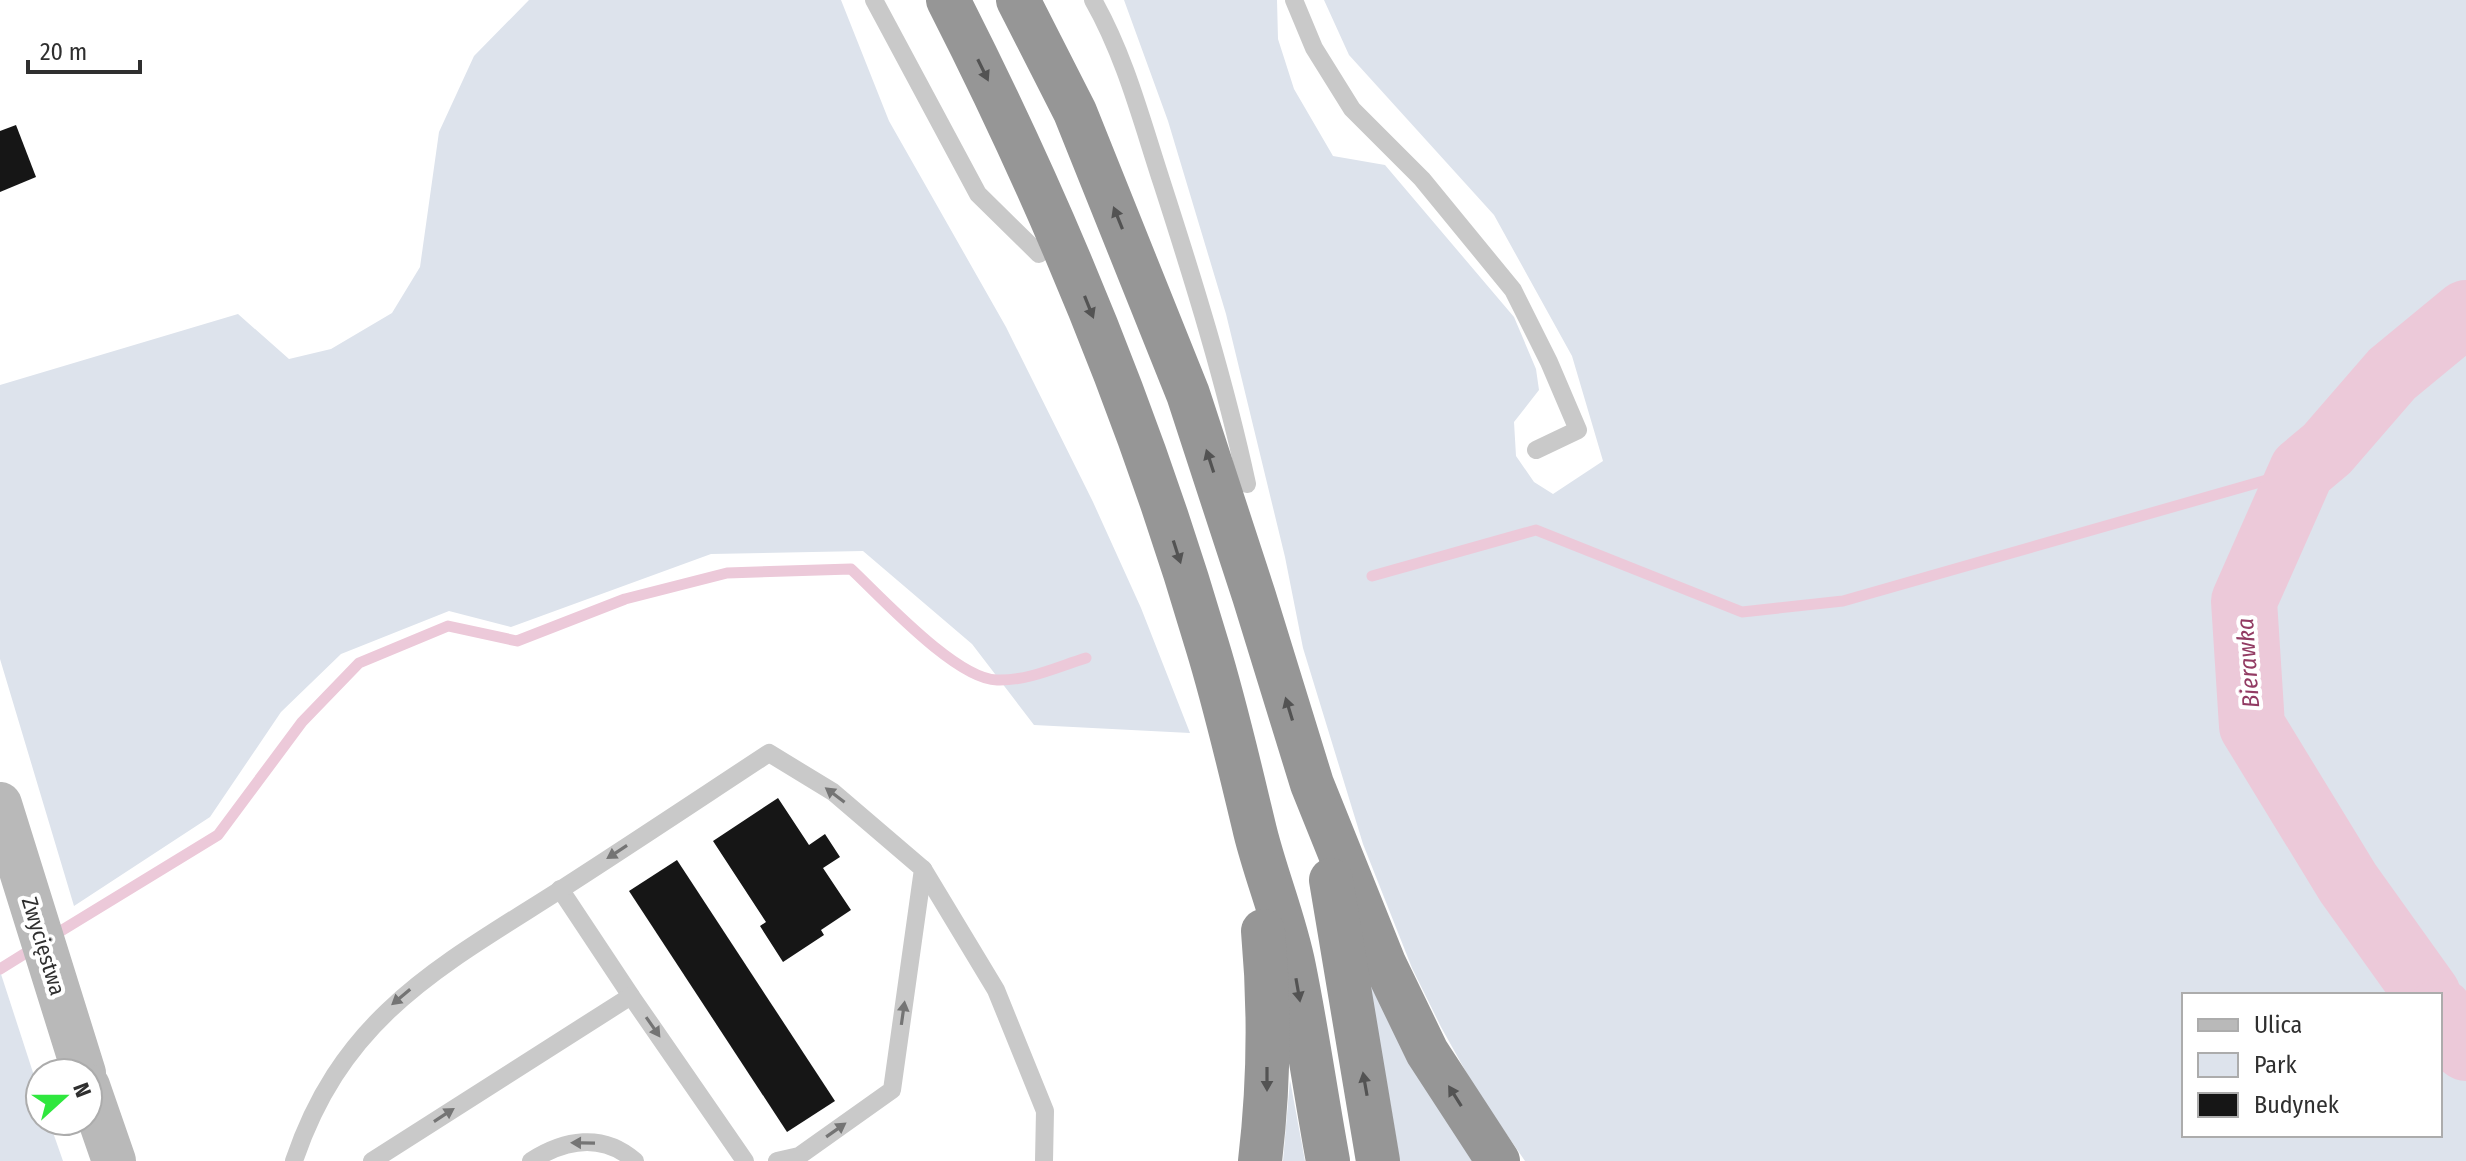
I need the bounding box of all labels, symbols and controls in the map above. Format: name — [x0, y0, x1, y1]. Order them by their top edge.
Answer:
scale bar — [28, 24, 140, 74]
text: 20 m — [40, 38, 87, 66]
one-way arrow — [976, 59, 989, 82]
one-way arrow — [1111, 206, 1124, 230]
one-way arrow — [1082, 295, 1095, 319]
one-way arrow — [1203, 449, 1216, 473]
one-way arrow — [1172, 540, 1184, 564]
water label: Bierawka — [2231, 617, 2265, 709]
one-way arrow — [1282, 697, 1295, 721]
one-way arrow — [824, 787, 846, 803]
one-way arrow — [606, 845, 628, 859]
street label: Zwycięstwa — [16, 894, 71, 999]
one-way arrow — [1292, 977, 1304, 1002]
one-way arrow — [391, 988, 411, 1005]
legend — [2182, 993, 2442, 1137]
one-way arrow — [897, 1000, 910, 1025]
text: Ulica — [2254, 1011, 2302, 1039]
one-way arrow — [645, 1017, 660, 1038]
text: Park — [2254, 1051, 2297, 1079]
north arrow — [24, 1057, 104, 1137]
one-way arrow — [1261, 1067, 1273, 1092]
one-way arrow — [1358, 1071, 1370, 1096]
text: N — [67, 1079, 97, 1101]
one-way arrow — [1448, 1085, 1462, 1107]
text: Budynek — [2254, 1091, 2340, 1119]
one-way arrow — [434, 1108, 455, 1123]
one-way arrow — [826, 1122, 847, 1138]
one-way arrow — [570, 1137, 595, 1149]

